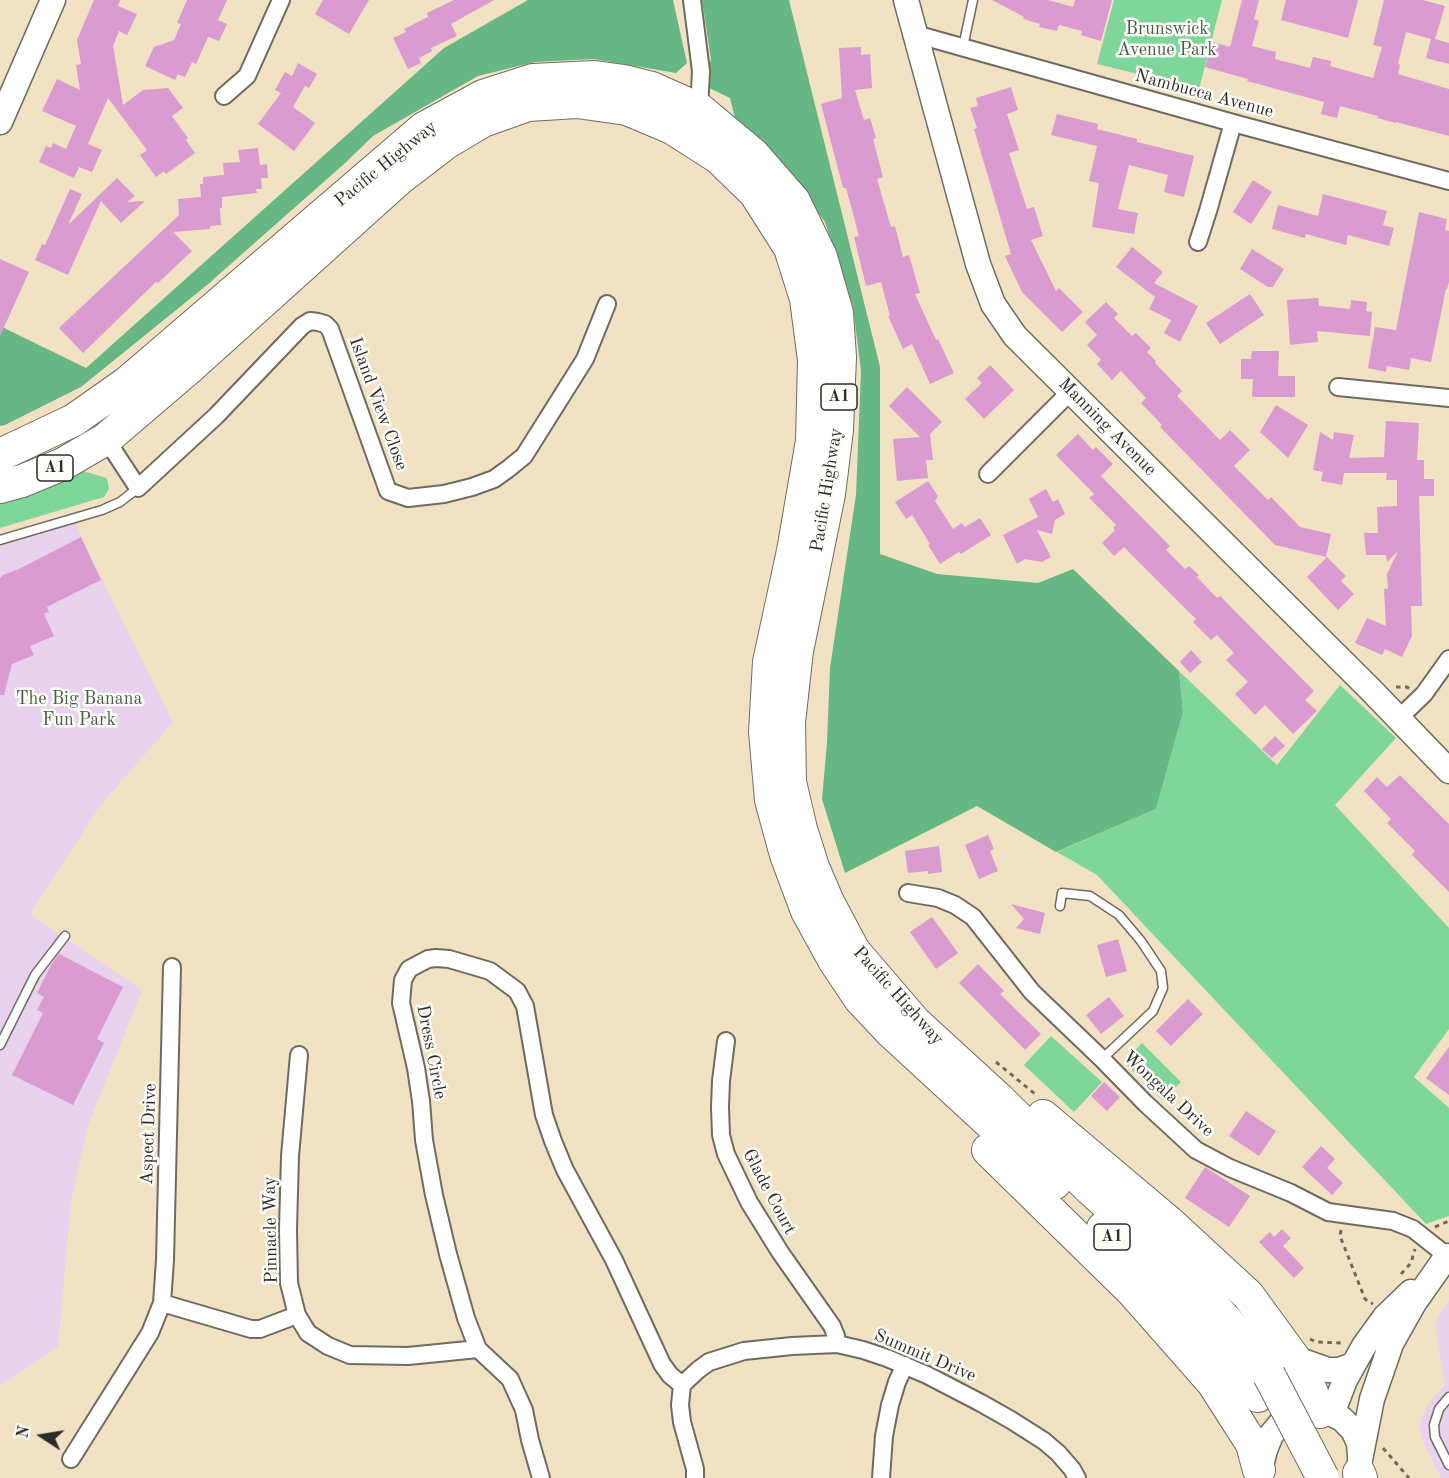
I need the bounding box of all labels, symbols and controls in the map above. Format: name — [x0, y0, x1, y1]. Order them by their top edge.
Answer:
park label: Brunswick Avenue Park — [1117, 18, 1217, 60]
street label: Nambucca Avenue — [1132, 65, 1276, 123]
street label: Pacific Highway — [330, 116, 442, 212]
street label: Island View Close — [344, 335, 412, 473]
street label: Manning Avenue — [1053, 373, 1161, 481]
road number: A1 — [821, 384, 857, 410]
street label: Pacific Highway — [807, 426, 847, 554]
road number: A1 — [37, 455, 73, 481]
park label: The Big Banana Fun Park — [16, 688, 142, 730]
street label: Pacific Highway — [848, 942, 948, 1050]
street label: Dress Circle — [411, 1003, 451, 1101]
street label: Wongala Drive — [1118, 1046, 1218, 1142]
street label: Aspect Drive — [136, 1083, 162, 1185]
street label: Glade Court — [737, 1146, 801, 1238]
street label: Pinnacle Way — [259, 1176, 283, 1284]
road number: A1 — [1094, 1224, 1130, 1250]
street label: Summit Drive — [871, 1325, 979, 1387]
north arrow — [12, 1406, 72, 1466]
text: N — [15, 1425, 33, 1440]

